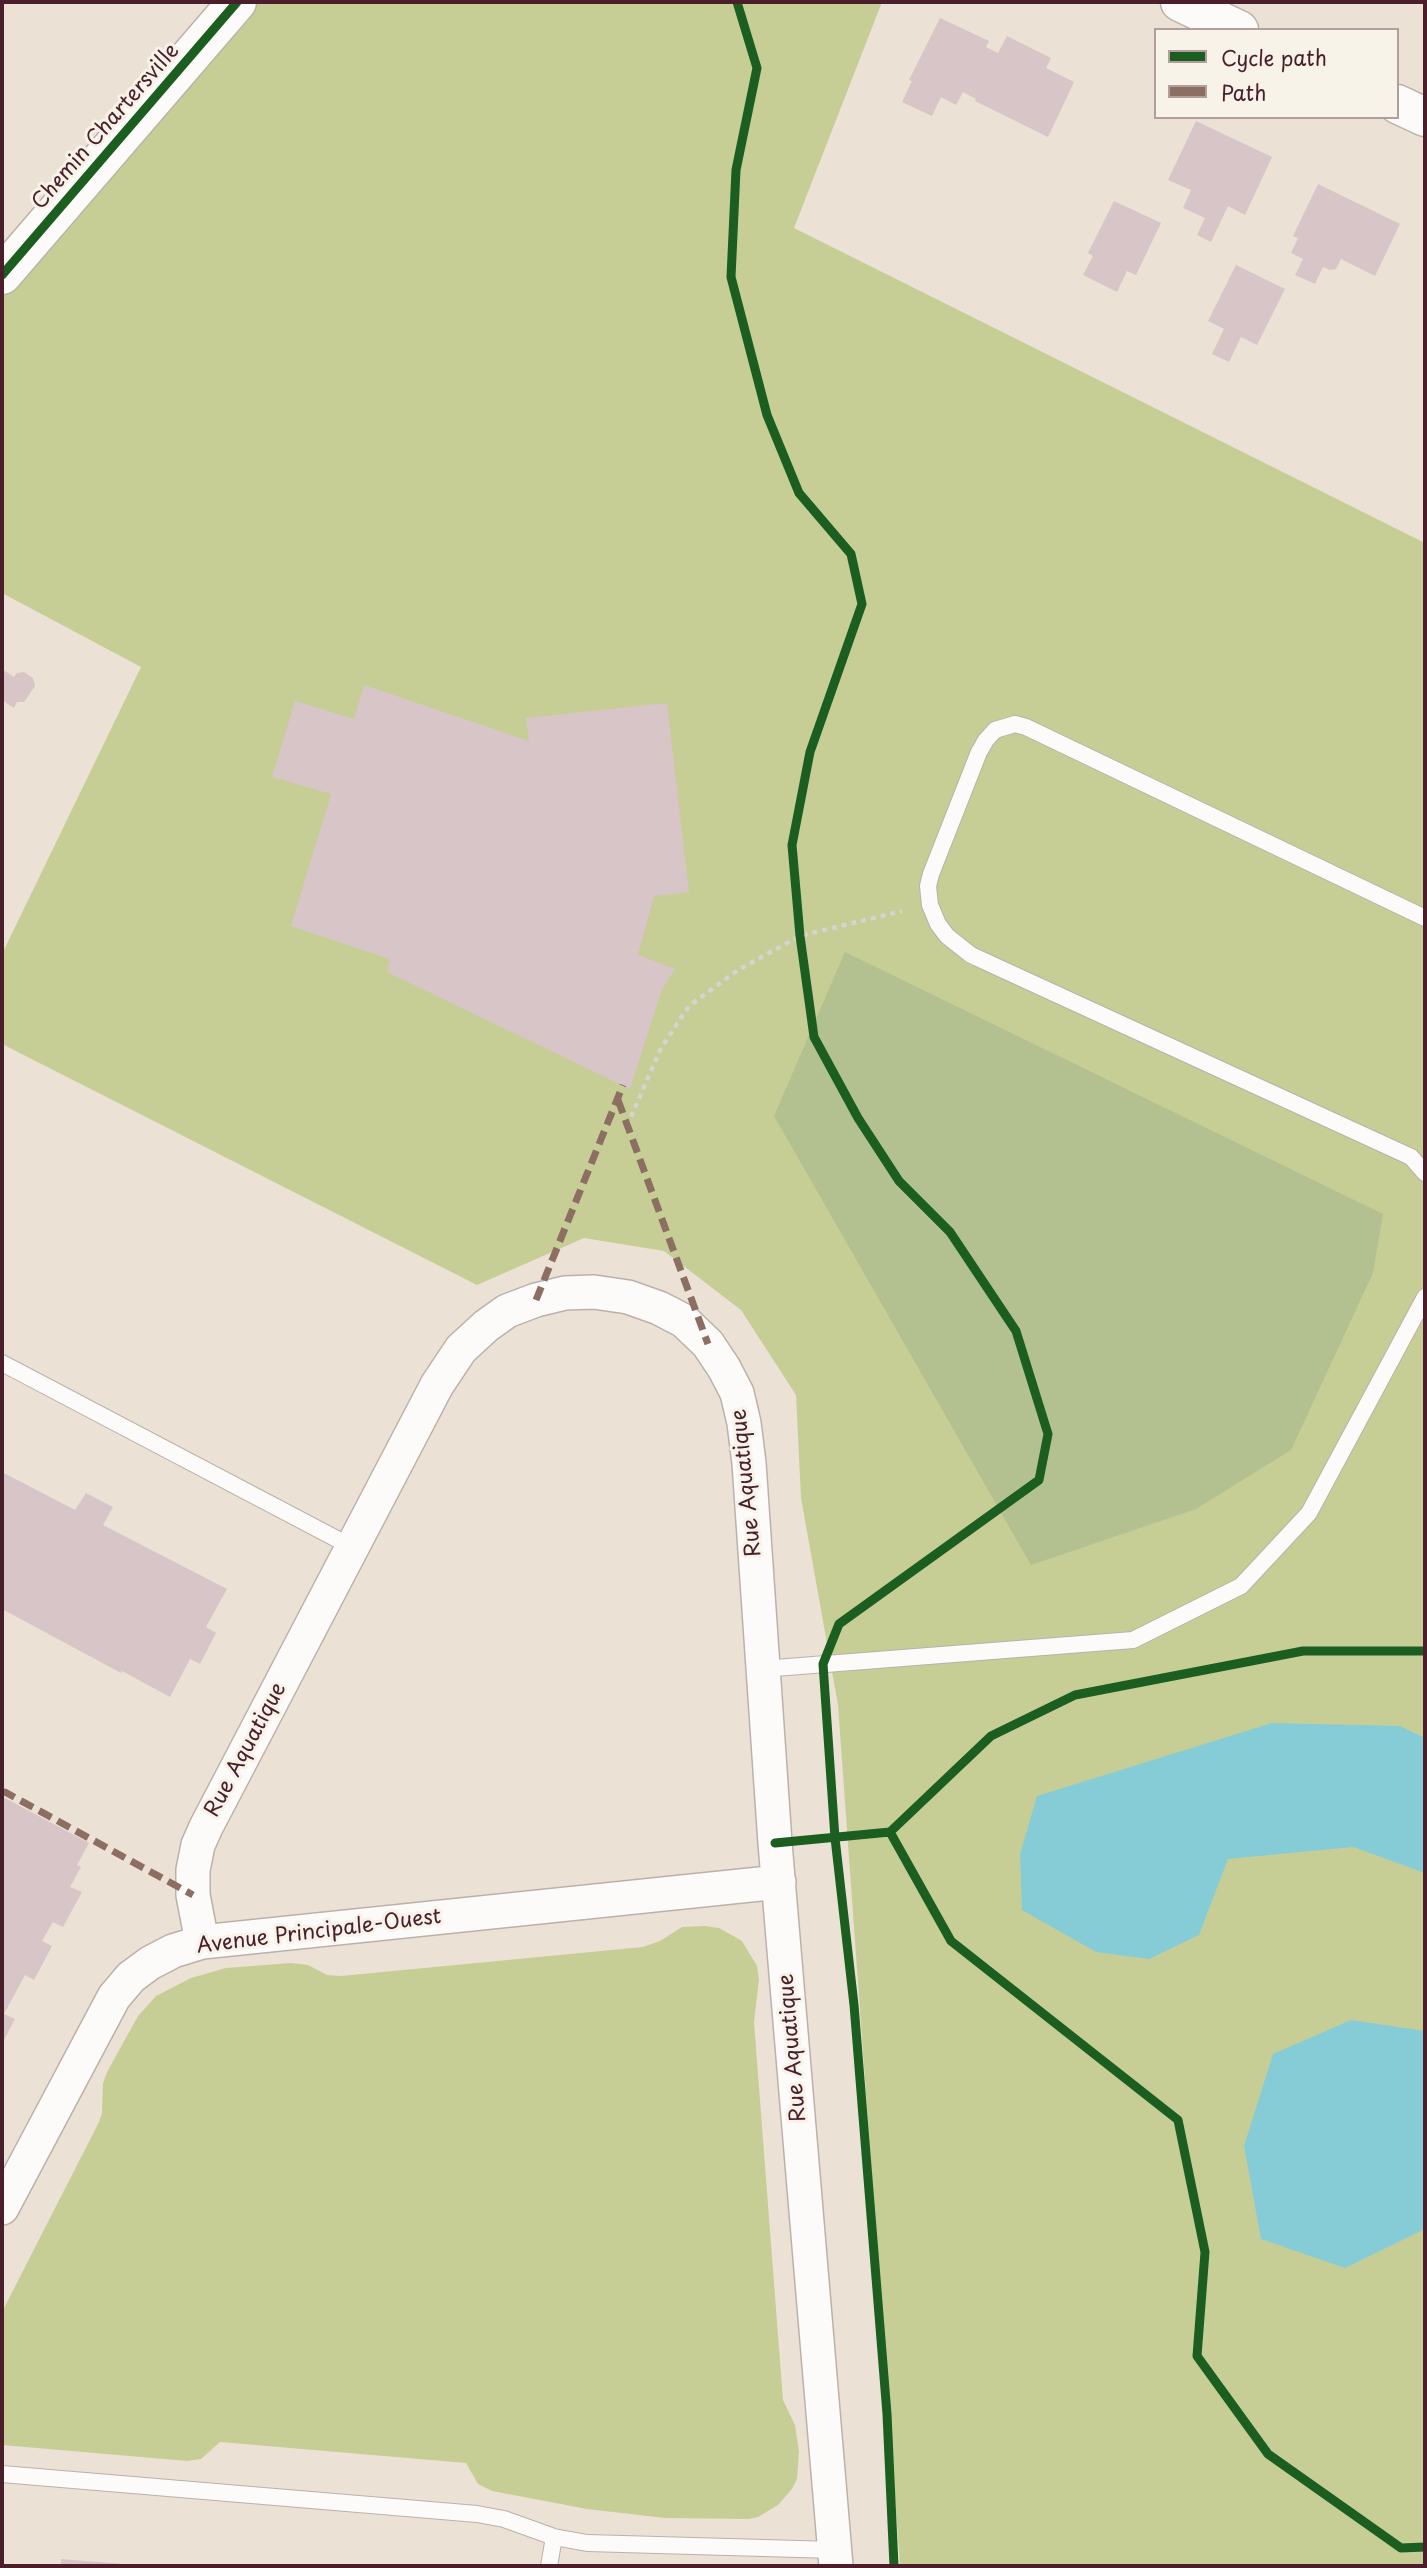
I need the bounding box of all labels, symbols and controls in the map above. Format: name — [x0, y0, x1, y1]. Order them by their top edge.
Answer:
legend — [1154, 28, 1399, 119]
street label: Chemin Chartersville — [27, 39, 185, 215]
text: Cycle path — [1221, 41, 1327, 73]
text: Path — [1221, 76, 1266, 108]
street label: Rue Aquatique — [727, 1408, 767, 1558]
street label: Rue Aquatique — [200, 1678, 292, 1822]
street label: Avenue Principale-Ouest — [195, 1904, 443, 1960]
street label: Rue Aquatique — [774, 1973, 812, 2123]

